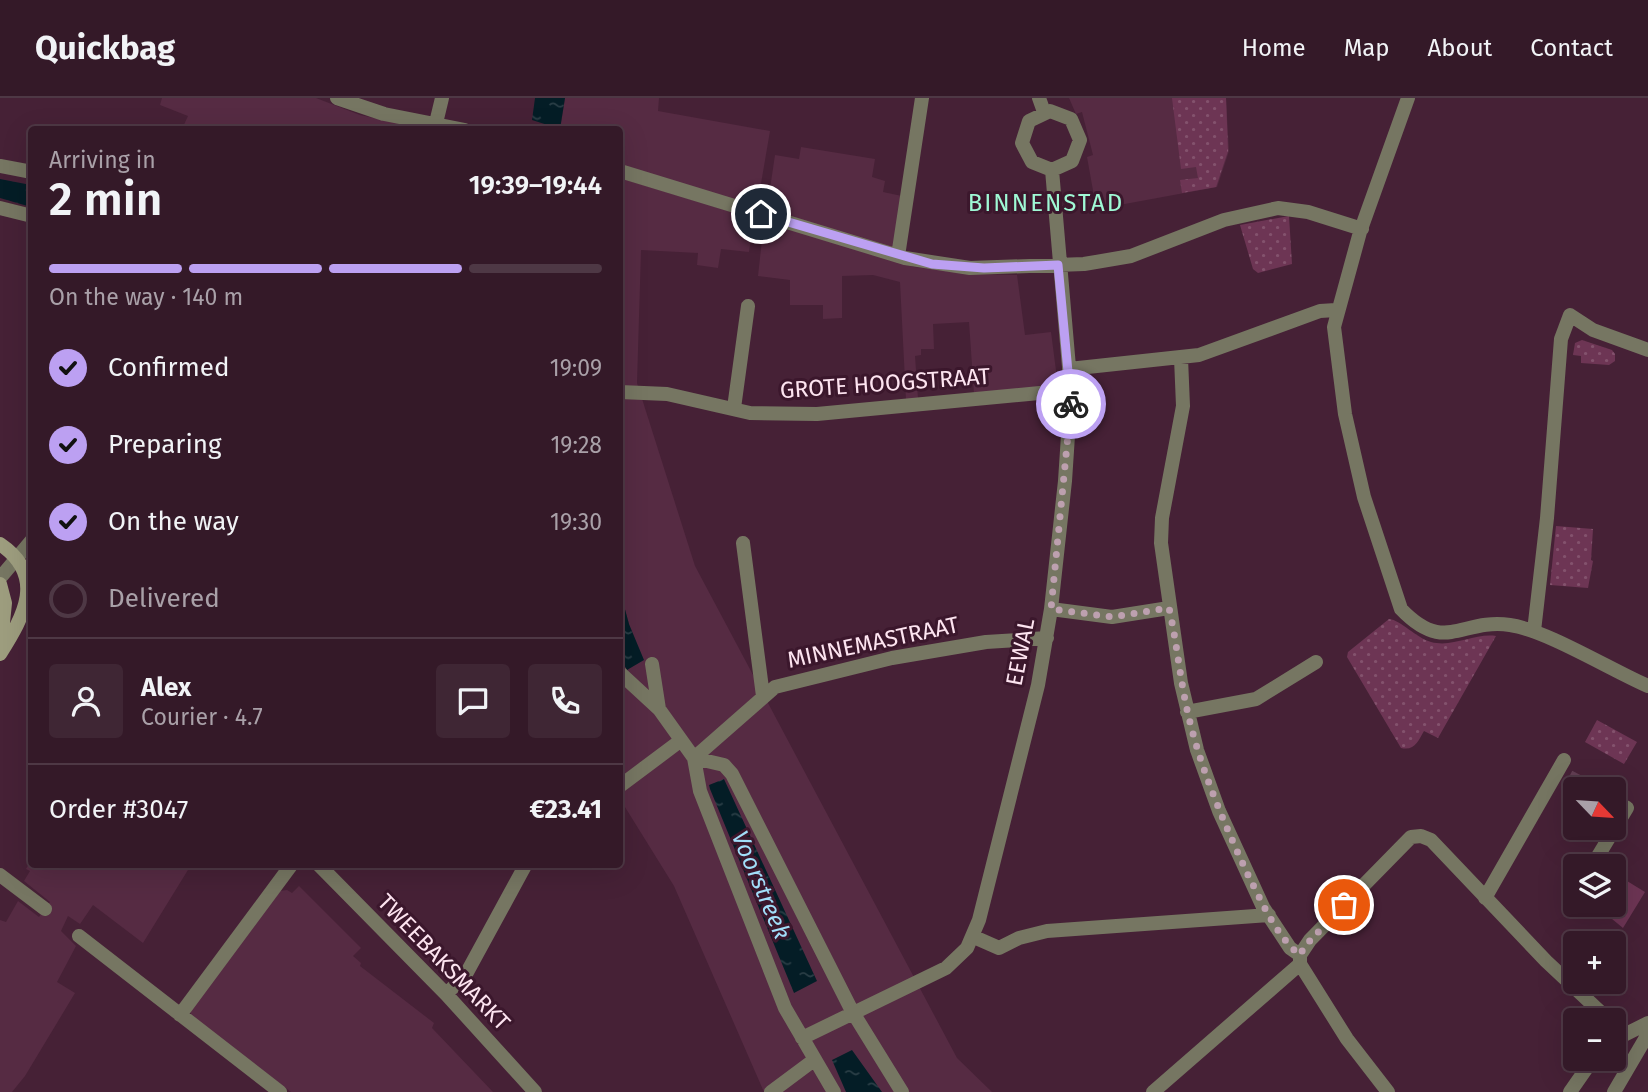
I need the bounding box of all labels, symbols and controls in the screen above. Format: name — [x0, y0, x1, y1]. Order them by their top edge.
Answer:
text: Quickbag — [35, 28, 175, 68]
text: Home — [1242, 34, 1306, 62]
text: Map — [1344, 34, 1390, 62]
text: About — [1428, 34, 1492, 62]
text: Contact — [1530, 34, 1613, 62]
text: Arriving in — [49, 146, 156, 174]
text: 19:39–19:44 — [469, 170, 602, 201]
text: 2 min — [49, 172, 162, 227]
pin — [731, 184, 791, 244]
district label: BINNENSTAD — [968, 189, 1124, 217]
icon: home — [742, 195, 780, 233]
text: On the way · 140 m — [49, 283, 243, 311]
icon: check — [49, 349, 87, 387]
text: Confirmed — [108, 352, 229, 383]
text: 19:09 — [550, 354, 602, 382]
street label: GROTE HOOGSTRAAT — [779, 362, 991, 404]
courier — [1036, 369, 1106, 439]
icon: bike — [1052, 385, 1090, 423]
icon: check — [49, 426, 87, 464]
text: Preparing — [108, 429, 221, 460]
text: 19:28 — [550, 431, 602, 459]
icon: check — [49, 503, 87, 541]
text: On the way — [108, 506, 239, 537]
text: 19:30 — [550, 508, 602, 536]
text: Delivered — [108, 583, 220, 614]
street label: MINNEMASTRAAT — [785, 610, 961, 674]
street label: EEWAL — [1000, 616, 1040, 688]
button: person — [49, 664, 123, 738]
button: chat — [436, 664, 510, 738]
button: phone — [528, 664, 602, 738]
text: Alex — [141, 672, 191, 703]
text: Courier · 4.7 — [141, 703, 263, 731]
north arrow — [1563, 777, 1626, 840]
map controls — [1563, 777, 1626, 1071]
text: Order #3047 — [49, 794, 188, 825]
text: €23.41 — [530, 794, 602, 825]
water label: Voorstreek — [726, 827, 796, 943]
button: layers — [1563, 854, 1626, 917]
pin — [1314, 875, 1374, 935]
icon: bag — [1325, 886, 1363, 924]
street label: TWEEBAKSMARKT — [372, 888, 516, 1036]
button: + — [1563, 931, 1626, 994]
button: − — [1563, 1008, 1626, 1071]

